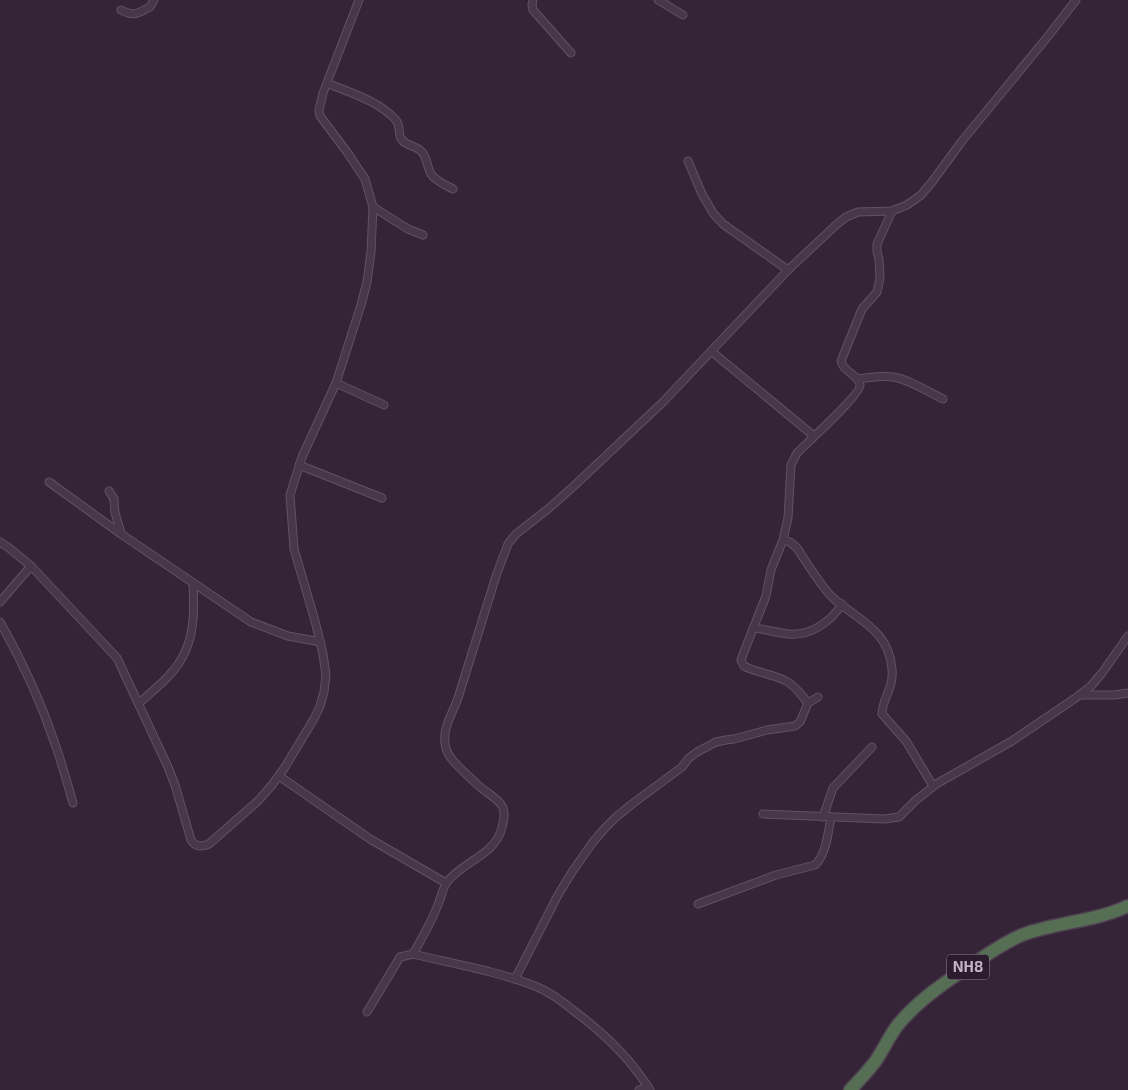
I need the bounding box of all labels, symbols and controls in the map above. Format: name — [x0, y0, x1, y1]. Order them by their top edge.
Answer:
road number: NH8 — [947, 954, 989, 980]

